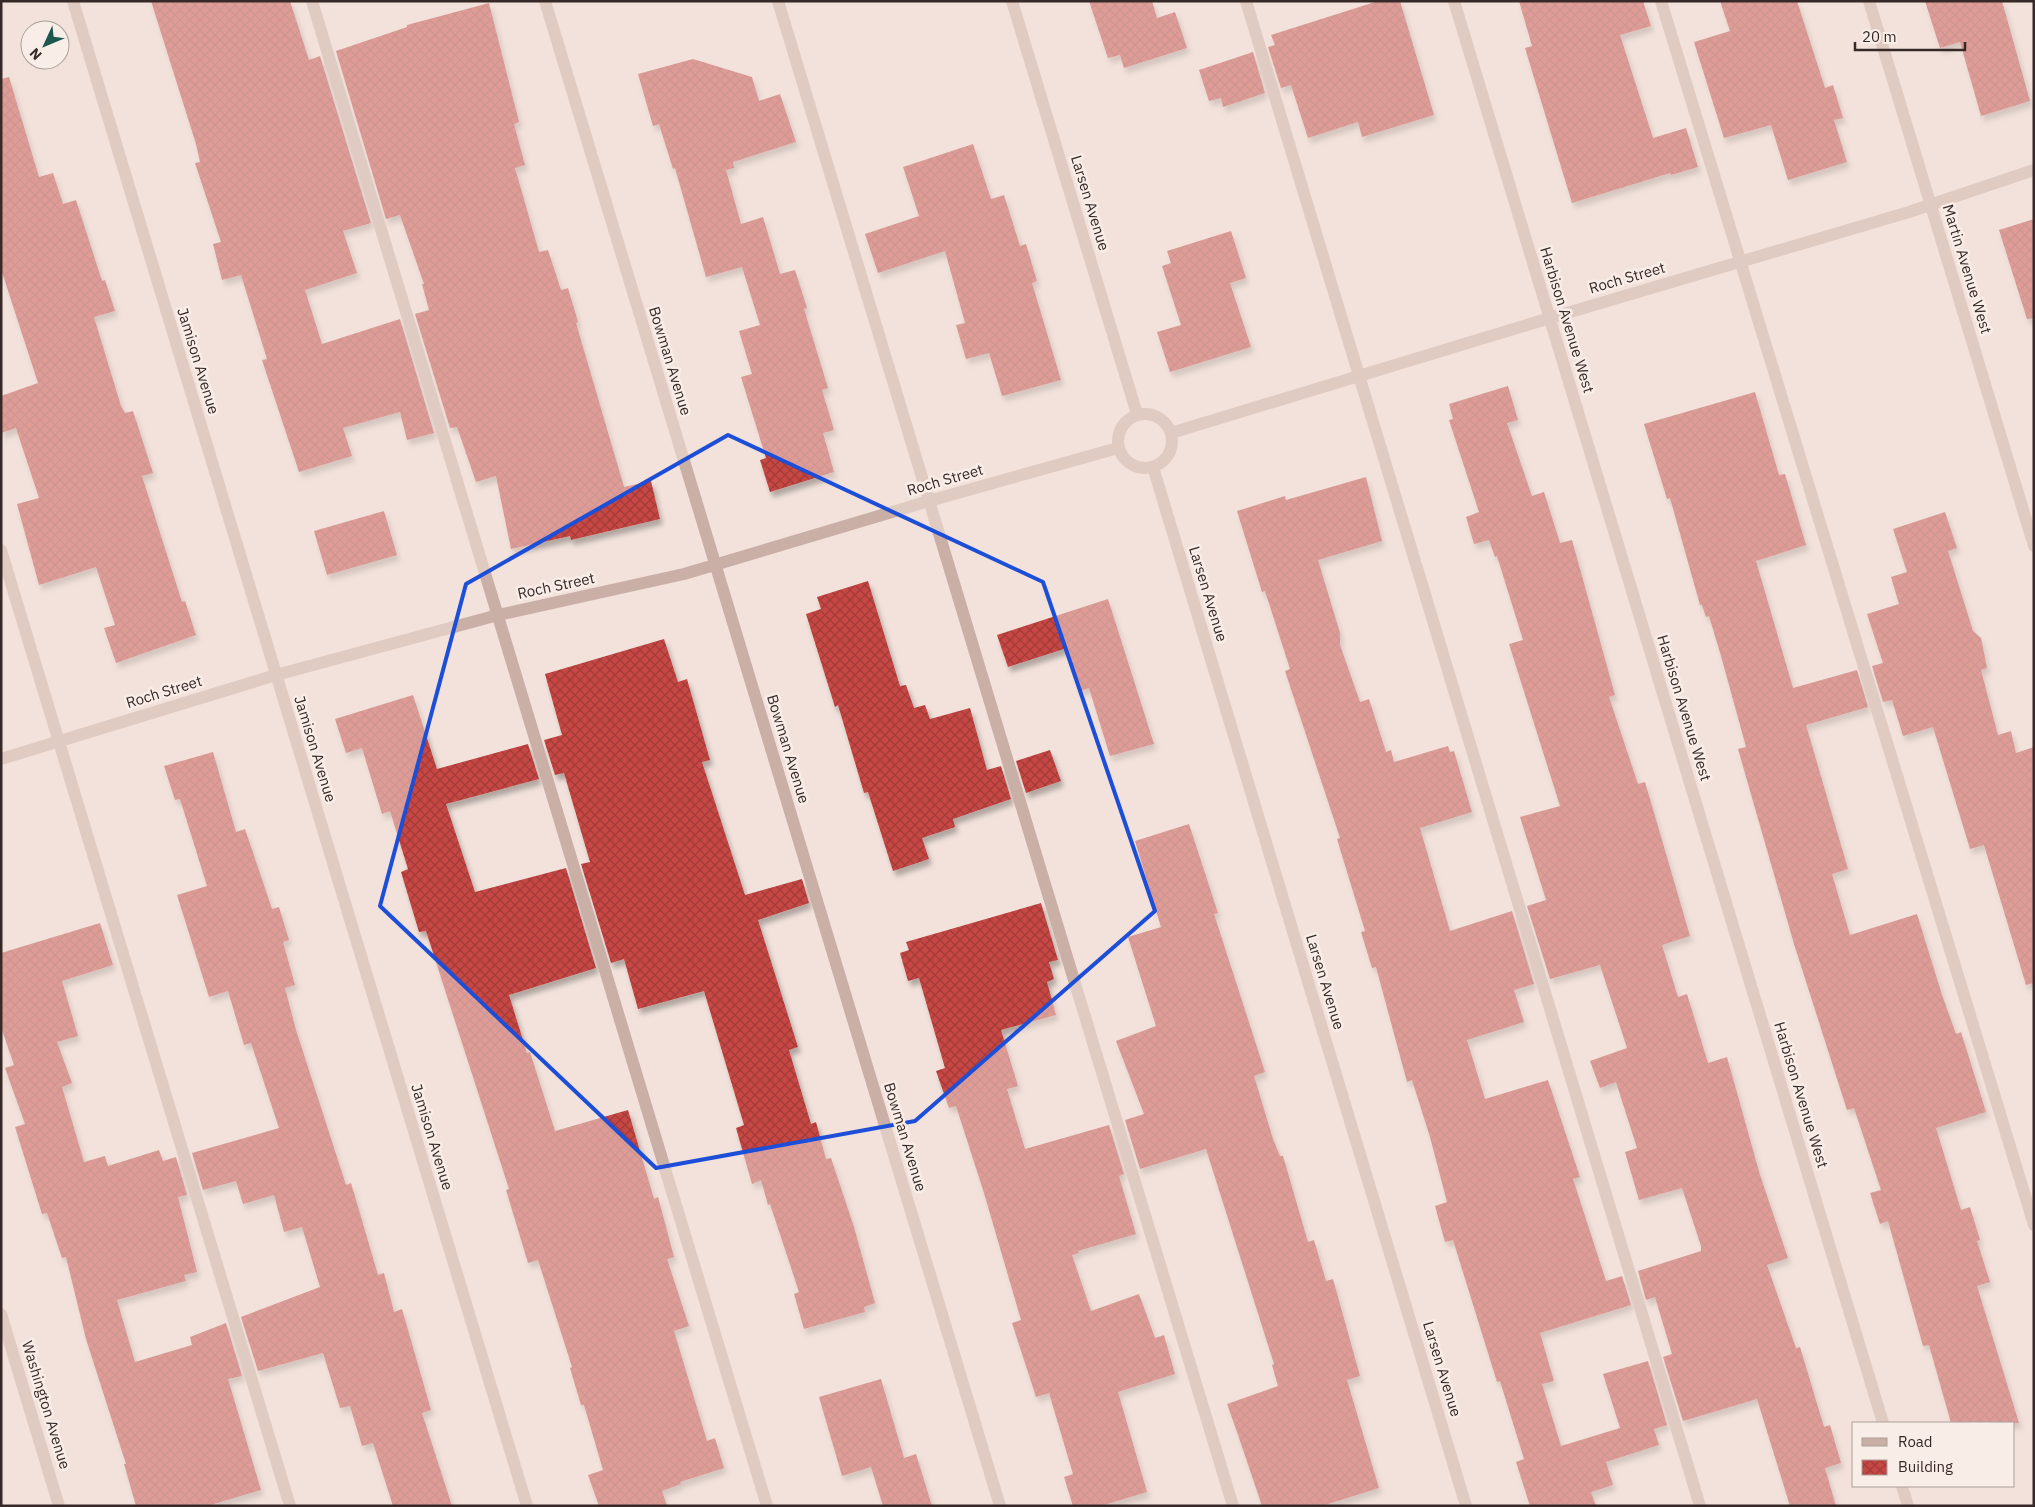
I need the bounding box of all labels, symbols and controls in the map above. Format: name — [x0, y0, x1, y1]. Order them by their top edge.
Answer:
north arrow — [20, 20, 70, 70]
scale bar — [1855, 20, 1965, 52]
text: 20 m — [1862, 27, 1897, 46]
text: N — [26, 44, 46, 64]
street label: Larsen Avenue — [1067, 153, 1114, 253]
street label: Martin Avenue West — [1939, 202, 1996, 336]
street label: Harbison Avenue West — [1536, 244, 1599, 395]
street label: Roch Street — [1586, 258, 1667, 297]
street label: Bowman Avenue — [645, 304, 696, 418]
street label: Jamison Avenue — [173, 305, 224, 416]
street label: Roch Street — [904, 460, 985, 499]
street label: Larsen Avenue — [1185, 544, 1232, 644]
street label: Roch Street — [516, 568, 596, 603]
street label: Harbison Avenue West — [1653, 632, 1716, 783]
street label: Roch Street — [124, 671, 204, 712]
street label: Bowman Avenue — [763, 692, 814, 806]
street label: Jamison Avenue — [290, 693, 341, 804]
street label: Larsen Avenue — [1302, 932, 1349, 1032]
street label: Harbison Avenue West — [1770, 1019, 1833, 1170]
street label: Bowman Avenue — [880, 1080, 931, 1194]
street label: Jamison Avenue — [407, 1081, 458, 1192]
street label: Larsen Avenue — [1419, 1319, 1466, 1419]
street label: Washington Avenue — [18, 1338, 75, 1471]
legend — [1852, 1422, 2015, 1487]
text: Road — [1898, 1432, 1933, 1451]
text: Building — [1898, 1457, 1953, 1476]

